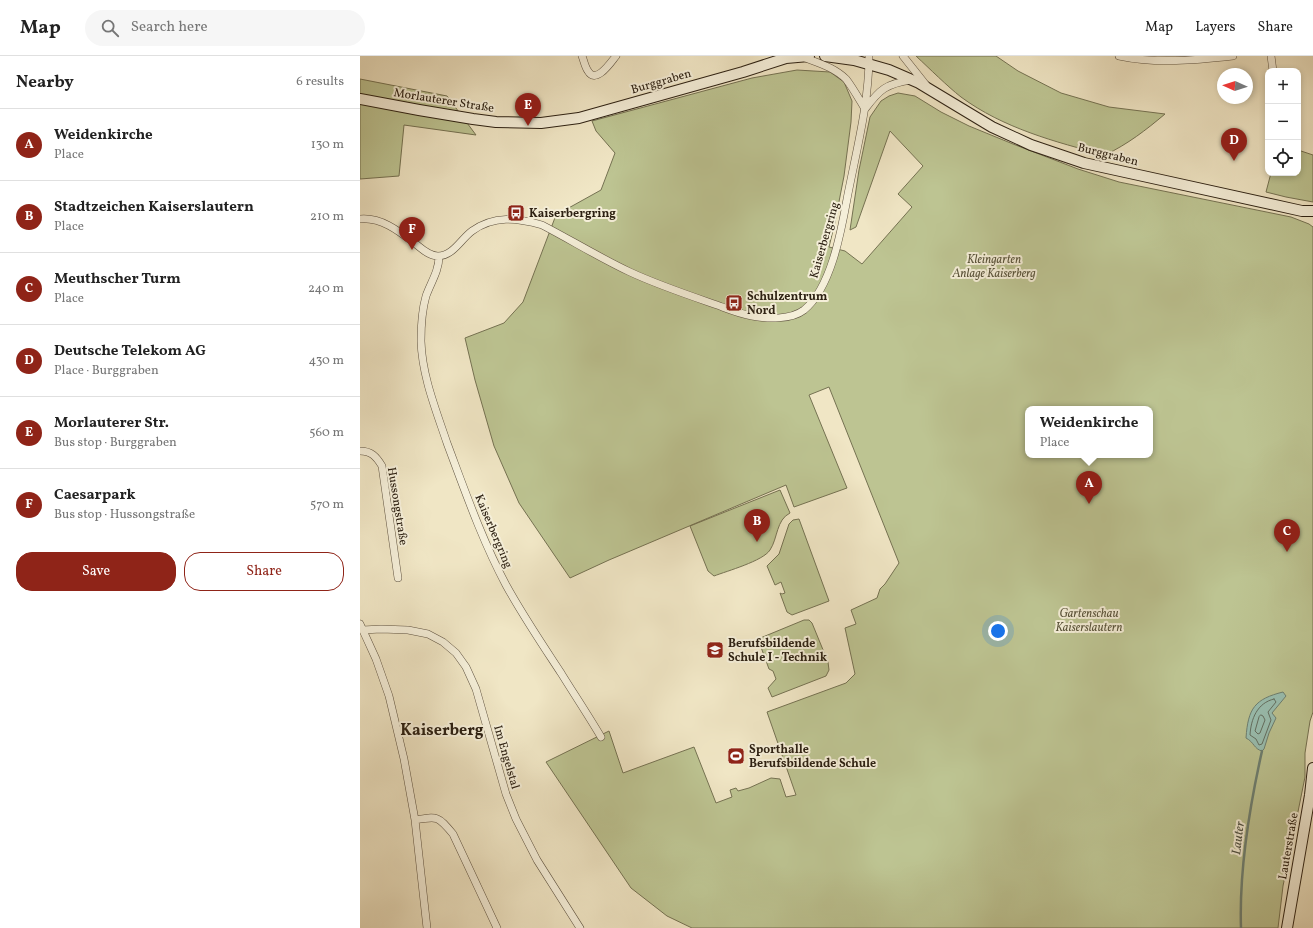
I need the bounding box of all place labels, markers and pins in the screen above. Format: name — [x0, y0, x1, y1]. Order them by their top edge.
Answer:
pin: E — [515, 93, 541, 126]
pin: D — [1221, 128, 1247, 161]
bus stop icon: Kaiserbergring — [506, 203, 526, 223]
place label: Kaiserbergring — [529, 206, 616, 222]
pin: F — [399, 217, 425, 250]
place label: Schulzentrum Nord — [747, 289, 828, 319]
bus stop icon: Schulzentrum Nord — [724, 293, 744, 313]
pin: A — [1076, 471, 1102, 504]
pin: B — [744, 509, 770, 542]
pin: C — [1274, 519, 1300, 552]
place label: Berufsbildende Schule I - Technik — [728, 636, 828, 666]
school or university icon: Berufsbildende Schule I - Technik — [705, 640, 725, 660]
place label: Sporthalle Berufsbildende Schule — [749, 742, 876, 772]
sports icon: Sporthalle Berufsbildende Schule — [726, 746, 746, 766]

